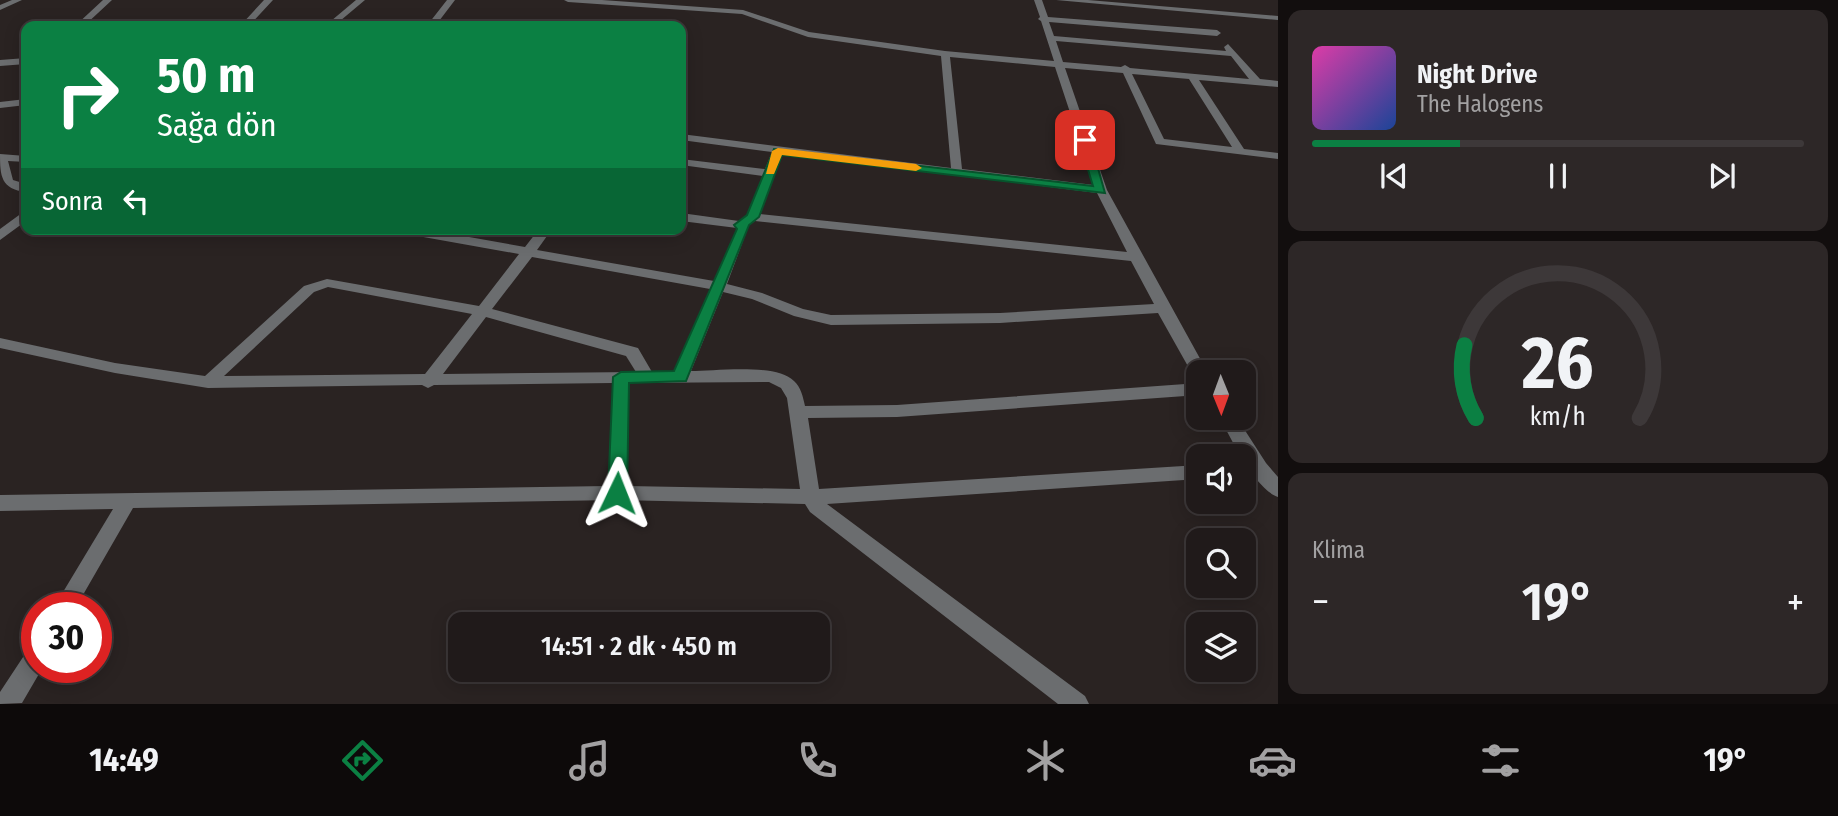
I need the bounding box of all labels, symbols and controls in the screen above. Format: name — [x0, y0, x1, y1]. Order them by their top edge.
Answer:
text: 50 m — [157, 46, 255, 105]
icon: right — [42, 49, 133, 140]
text: Night Drive — [1417, 59, 1537, 90]
text: The Halogens — [1417, 90, 1543, 118]
text: Sağa dön — [157, 106, 277, 144]
pin — [1055, 110, 1115, 170]
icon: arrive — [1066, 121, 1104, 159]
icon: previous — [1375, 157, 1413, 195]
icon: pause — [1539, 157, 1577, 195]
icon: next — [1703, 157, 1741, 195]
icon: left — [117, 182, 155, 220]
text: Sonra — [42, 186, 103, 217]
text: 26 — [1521, 320, 1594, 407]
north arrow — [1186, 360, 1256, 430]
map controls — [1186, 360, 1256, 682]
text: km/h — [1530, 402, 1586, 432]
button: sound — [1186, 444, 1256, 514]
position arrow — [580, 456, 654, 530]
button: search — [1186, 528, 1256, 598]
text: Klima — [1312, 536, 1365, 564]
text: 19° — [1522, 571, 1594, 634]
text: − — [1312, 579, 1329, 625]
text: + — [1787, 579, 1804, 625]
speed limit sign: 30 — [21, 592, 112, 683]
button: layers — [1186, 612, 1256, 682]
text: 14:51 · 2 dk · 450 m — [541, 631, 737, 662]
icon: directions — [338, 736, 387, 785]
icon: music — [565, 736, 614, 785]
icon: phone — [793, 736, 842, 785]
icon: climate — [1021, 736, 1070, 785]
icon: car — [1248, 736, 1297, 785]
icon: filters — [1476, 736, 1525, 785]
text: 14:49 — [89, 741, 159, 779]
text: 19° — [1704, 741, 1749, 779]

